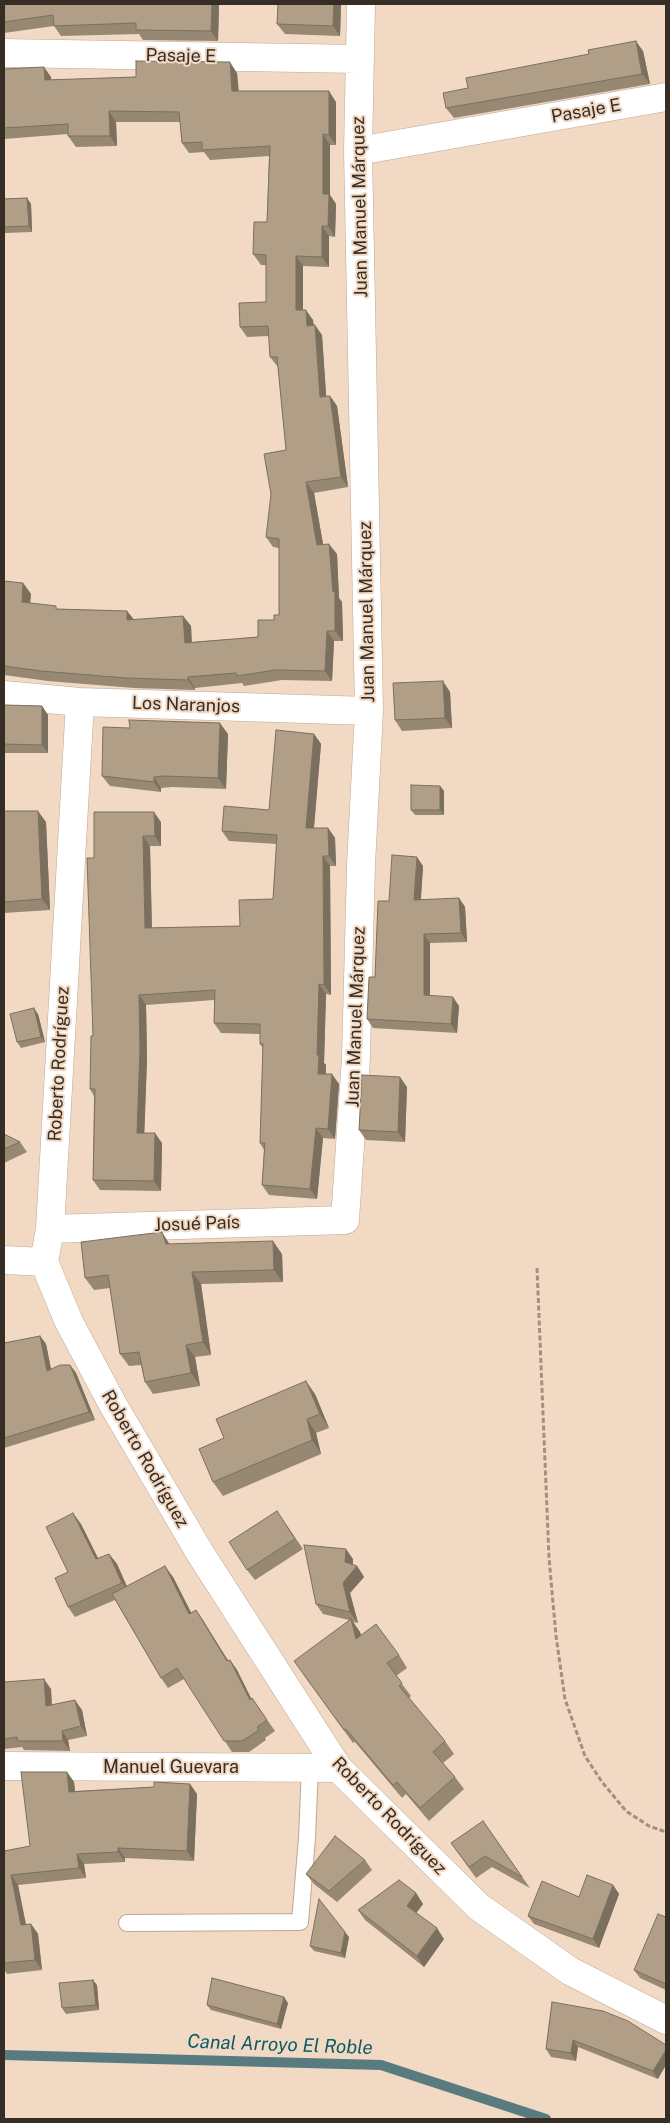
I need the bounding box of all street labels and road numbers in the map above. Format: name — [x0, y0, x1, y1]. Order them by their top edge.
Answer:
street label: Pasaje E — [145, 45, 217, 67]
street label: Pasaje E — [549, 94, 623, 128]
street label: Juan Manuel Márquez — [348, 116, 372, 298]
street label: Juan Manuel Márquez — [355, 521, 379, 703]
street label: Los Naranjos — [132, 692, 240, 718]
street label: Juan Manuel Márquez — [342, 926, 370, 1108]
street label: Roberto Rodríguez — [44, 986, 74, 1142]
street label: Josué País — [154, 1212, 240, 1236]
street label: Roberto Rodríguez — [97, 1386, 193, 1532]
street label: Roberto Rodríguez — [327, 1753, 451, 1879]
street label: Manuel Guevara — [103, 1756, 239, 1778]

